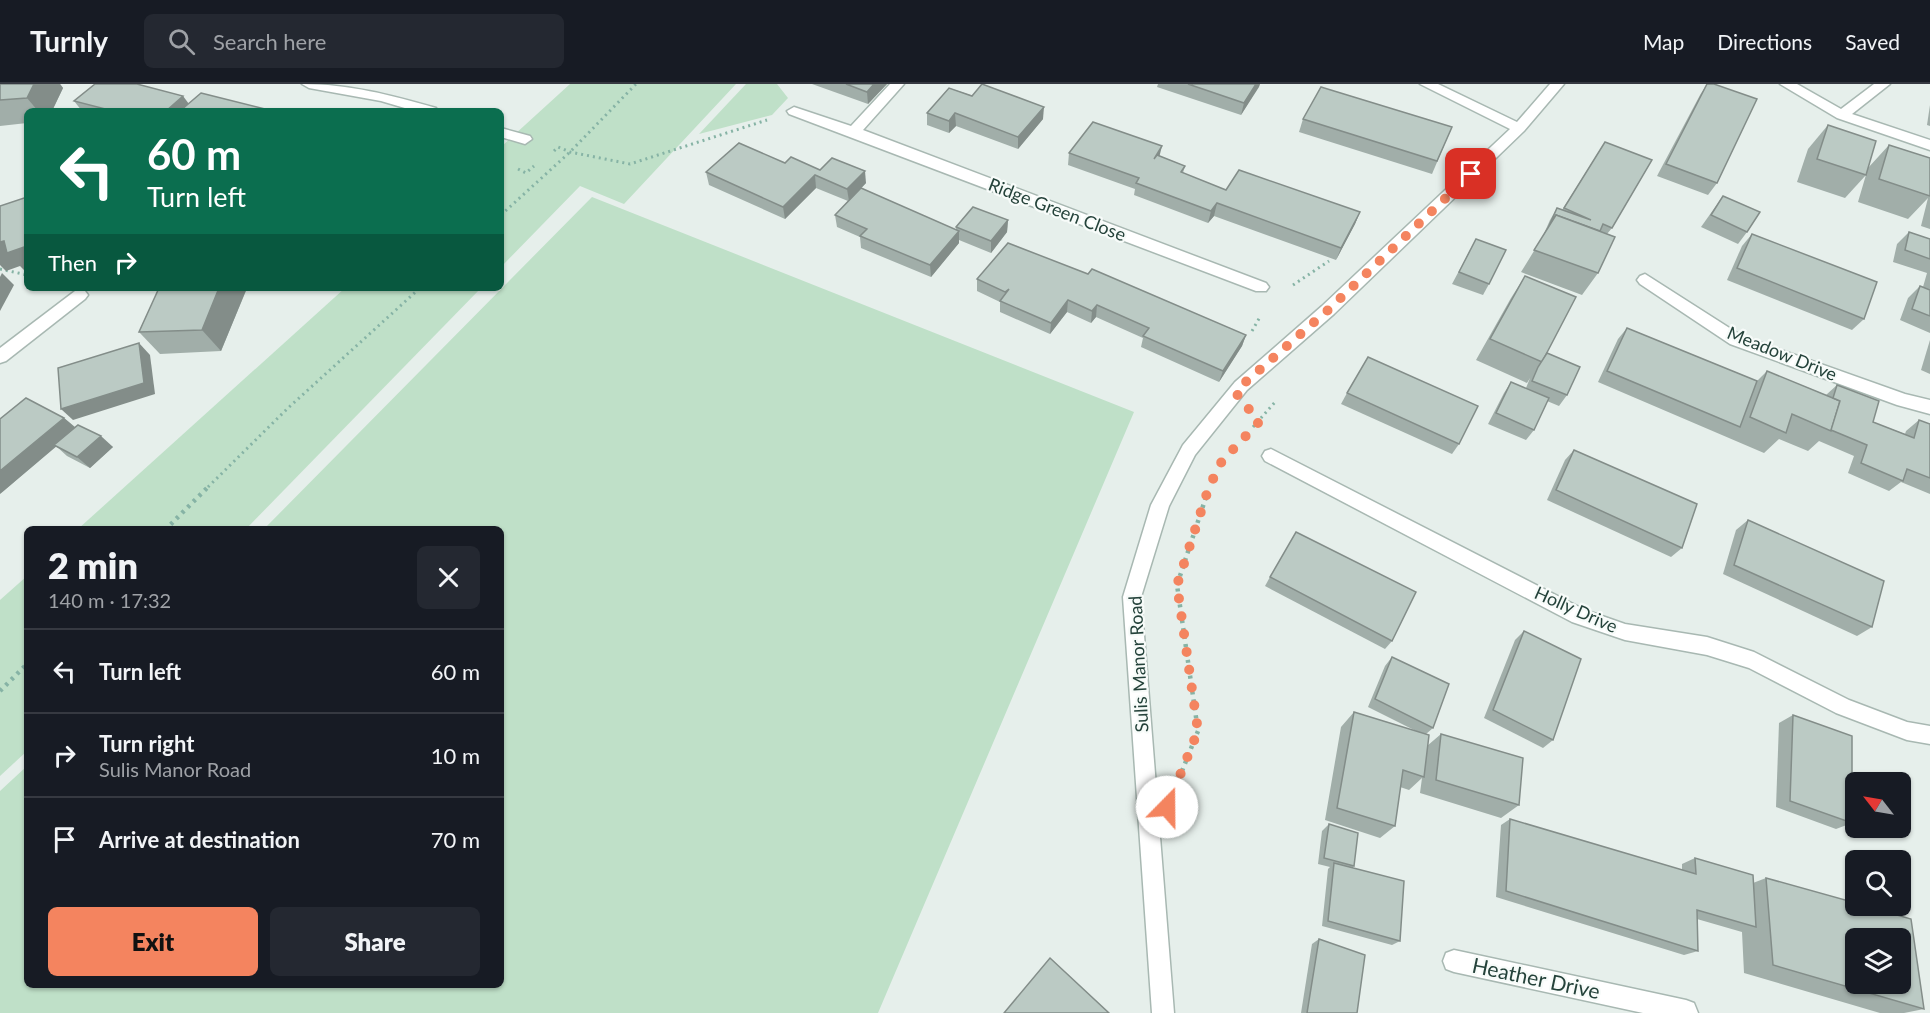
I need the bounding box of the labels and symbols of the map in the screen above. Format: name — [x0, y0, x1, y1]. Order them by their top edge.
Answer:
pin — [1445, 148, 1496, 199]
street label: Ridge Green Close — [985, 173, 1129, 245]
street label: Meadow Drive — [1724, 321, 1840, 385]
street label: Holly Drive — [1531, 581, 1621, 637]
street label: Sulis Manor Road — [1123, 595, 1153, 733]
north arrow — [1845, 772, 1911, 838]
position arrow — [1135, 775, 1199, 839]
street label: Heather Drive — [1470, 952, 1603, 1003]

